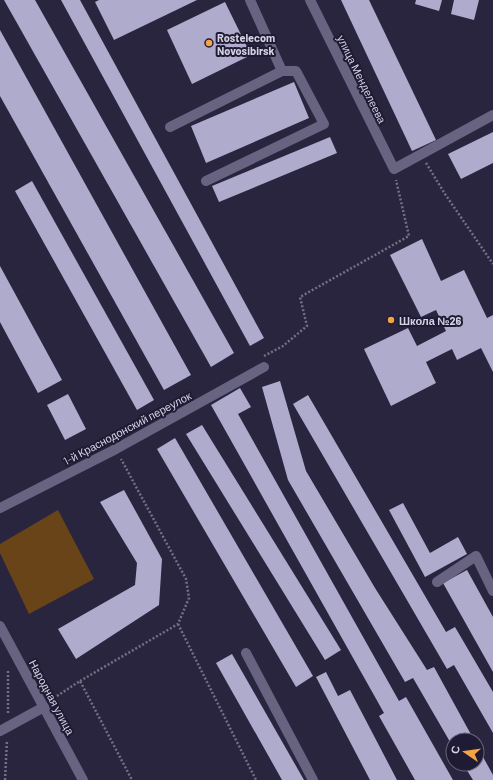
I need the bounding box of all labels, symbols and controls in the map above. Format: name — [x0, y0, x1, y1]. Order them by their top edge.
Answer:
place label: Rostelecom Novosibirsk — [217, 31, 275, 57]
street label: улица Менделеева — [335, 33, 389, 126]
marker: Rostelecom Novosibirsk — [204, 38, 214, 48]
place label: Школа №26 — [399, 314, 462, 327]
marker: Школа №26 — [386, 315, 396, 325]
street label: 1-й Краснодонский переулок — [61, 389, 193, 467]
street label: Народная улица — [27, 657, 78, 737]
north arrow — [445, 732, 485, 772]
text: С — [448, 744, 462, 755]

